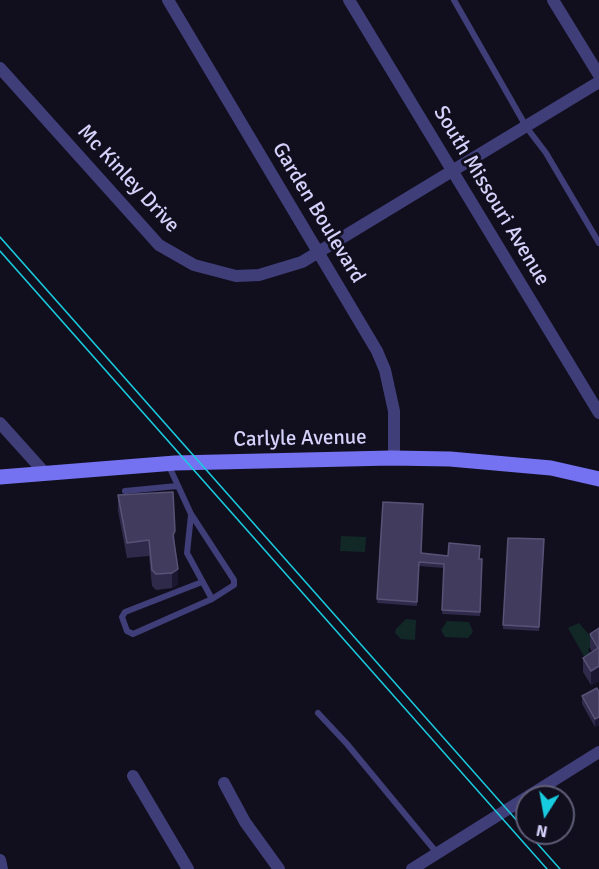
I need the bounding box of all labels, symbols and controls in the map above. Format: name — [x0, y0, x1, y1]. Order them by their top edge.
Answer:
street label: South Missouri Avenue — [427, 102, 555, 290]
street label: Mc Kinley Drive — [71, 120, 185, 238]
street label: Garden Boulevard — [266, 138, 370, 288]
street label: Carlyle Avenue — [233, 425, 367, 453]
north arrow — [515, 785, 575, 845]
text: N — [535, 820, 549, 842]

